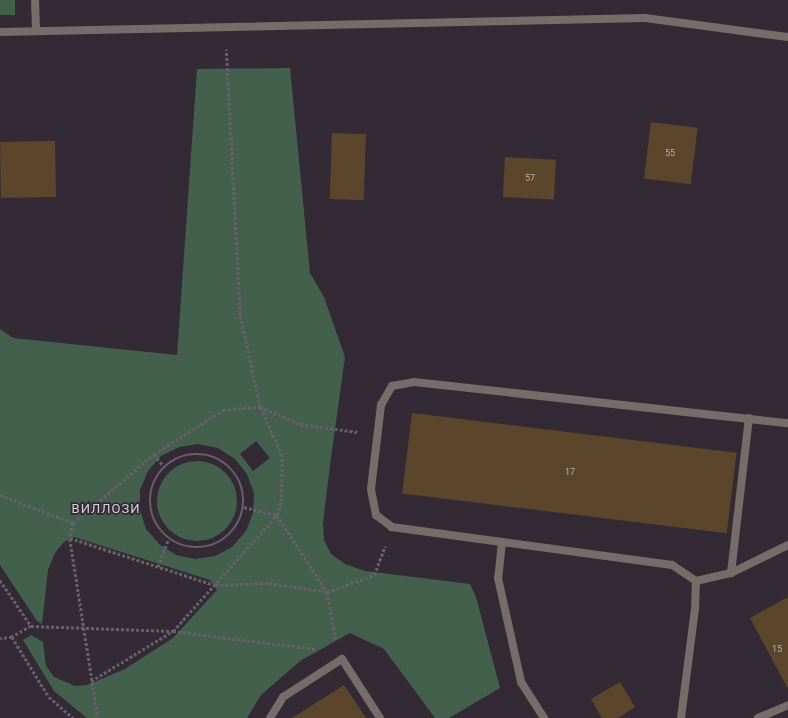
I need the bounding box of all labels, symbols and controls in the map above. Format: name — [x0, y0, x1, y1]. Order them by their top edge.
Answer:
house number: 55 — [665, 148, 675, 158]
house number: 57 — [525, 173, 535, 183]
house number: 17 — [565, 467, 575, 477]
district label: ВИЛЛОЗИ — [72, 501, 140, 517]
house number: 15 — [772, 644, 782, 654]

